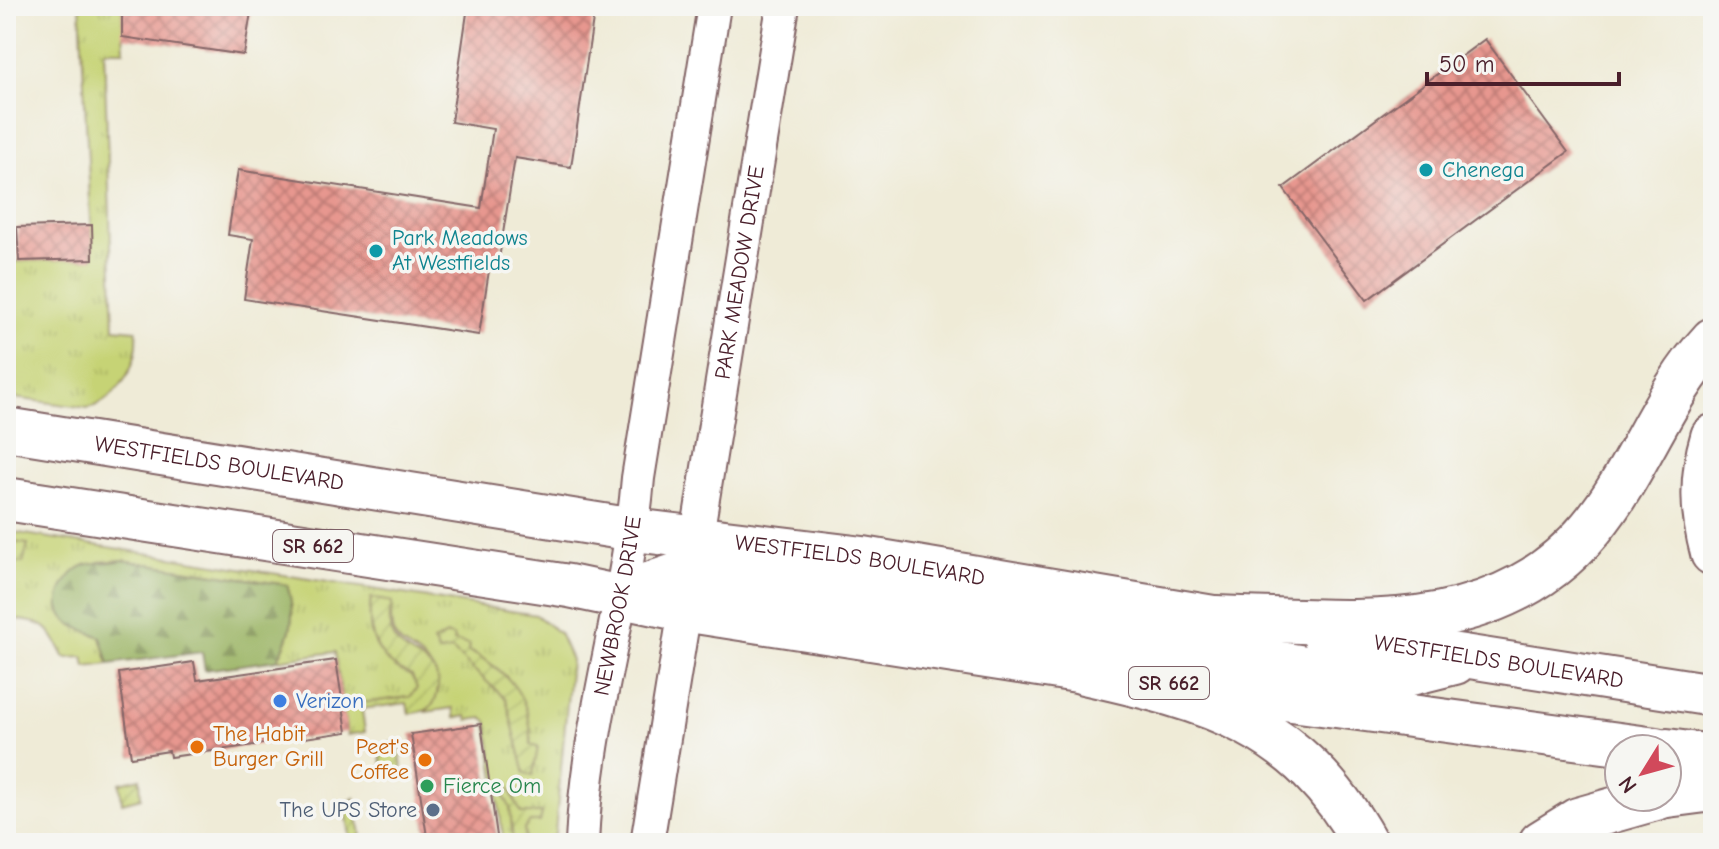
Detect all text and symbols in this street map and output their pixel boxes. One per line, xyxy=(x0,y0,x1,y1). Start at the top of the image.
scale bar xyxy=(1427,36,1619,86)
text: 50 m xyxy=(1439,50,1495,78)
place label: Chenega xyxy=(1442,157,1525,183)
marker: Chenega xyxy=(1417,161,1435,179)
street label: PARK MEADOW DRIVE xyxy=(710,164,770,381)
place label: Park Meadows At Westfields xyxy=(392,225,528,276)
marker: Park Meadows At Westfields xyxy=(367,242,385,260)
street label: WESTFIELDS BOULEVARD xyxy=(93,430,346,496)
street label: NEWBROOK DRIVE xyxy=(588,514,647,698)
street label: WESTFIELDS BOULEVARD xyxy=(733,529,987,591)
road number: SR 662 xyxy=(273,530,353,562)
street label: WESTFIELDS BOULEVARD xyxy=(1372,629,1626,694)
road number: SR 662 xyxy=(1129,667,1209,699)
place label: Verizon xyxy=(296,688,364,714)
marker: Verizon xyxy=(271,692,289,710)
place label: The Habit Burger Grill xyxy=(213,721,324,772)
north arrow xyxy=(1603,733,1683,813)
place label: Peet's Coffee xyxy=(350,734,409,785)
marker: The Habit Burger Grill xyxy=(188,738,206,756)
marker: Peet's Coffee xyxy=(416,751,434,769)
text: N xyxy=(1613,771,1643,798)
place label: Fierce Om xyxy=(443,773,541,799)
marker: Fierce Om xyxy=(418,777,436,795)
place label: The UPS Store xyxy=(280,797,417,823)
marker: The UPS Store xyxy=(424,801,442,819)

